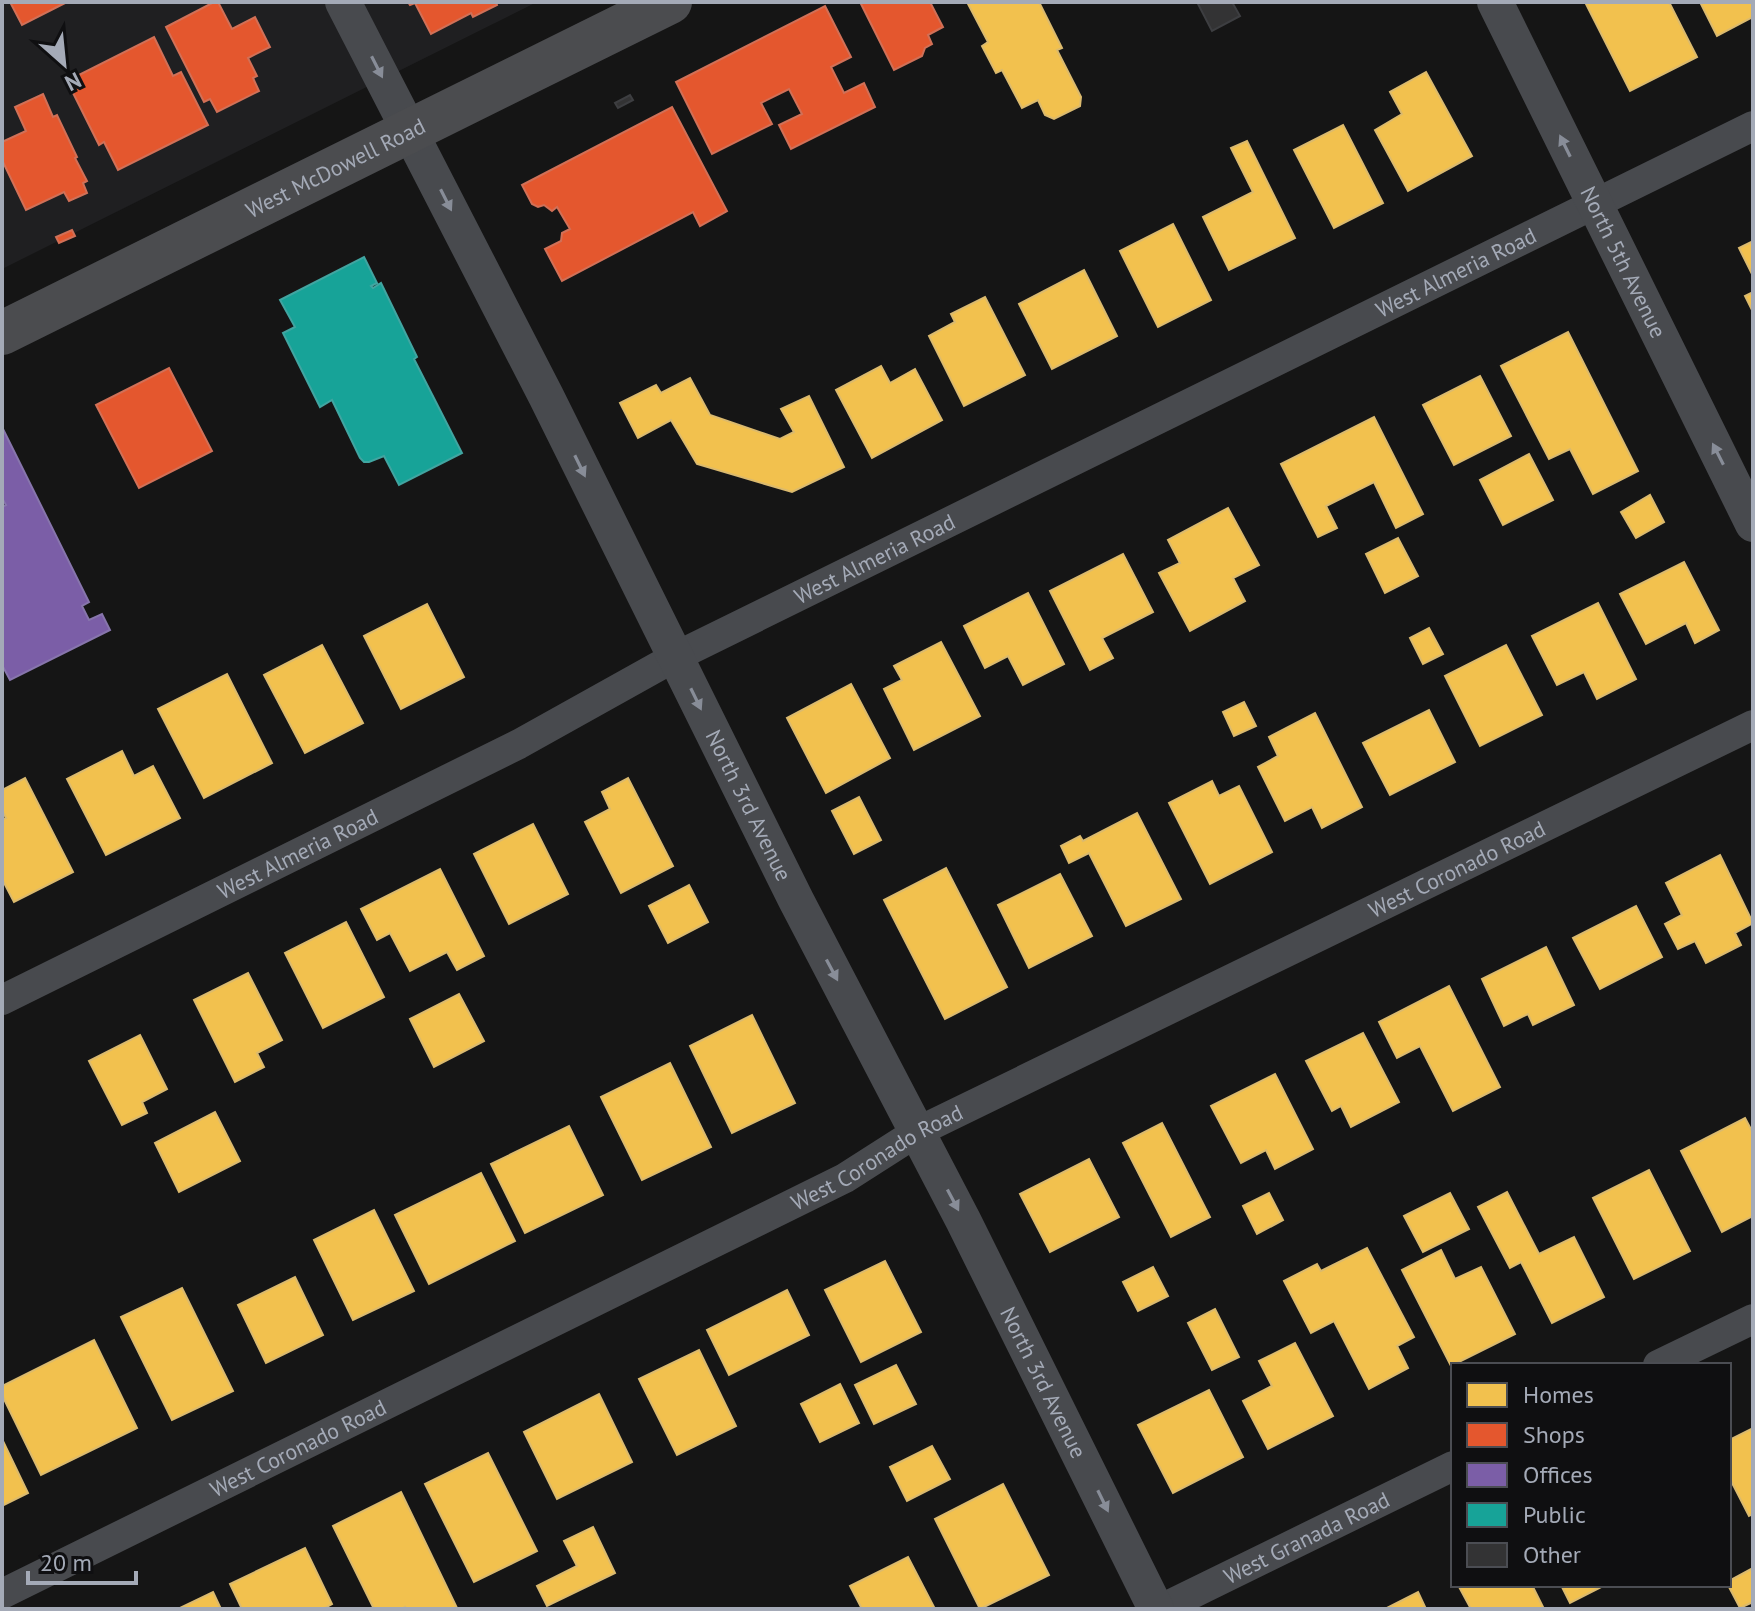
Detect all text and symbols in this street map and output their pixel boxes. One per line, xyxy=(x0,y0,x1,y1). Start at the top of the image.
north arrow xyxy=(24,24,104,104)
one-way arrow xyxy=(370,55,383,78)
text: N xyxy=(60,66,86,98)
street label: West McDowell Road xyxy=(241,112,430,224)
one-way arrow xyxy=(1558,134,1572,157)
street label: North 5th Avenue xyxy=(1574,182,1673,342)
one-way arrow xyxy=(440,189,453,212)
street label: West Almeria Road xyxy=(1371,221,1541,324)
one-way arrow xyxy=(1711,442,1725,465)
one-way arrow xyxy=(574,454,587,477)
street label: West Almeria Road xyxy=(790,507,960,610)
one-way arrow xyxy=(689,687,703,710)
street label: North 3rd Avenue xyxy=(700,725,798,886)
street label: West Almeria Road xyxy=(213,802,383,905)
street label: West Coronado Road xyxy=(1364,814,1550,924)
one-way arrow xyxy=(826,958,839,981)
street label: West Coronado Road xyxy=(786,1098,967,1216)
one-way arrow xyxy=(945,1189,959,1211)
street label: North 3rd Avenue xyxy=(994,1302,1093,1463)
legend xyxy=(1451,1363,1731,1587)
text: Homes xyxy=(1523,1379,1594,1410)
street label: West Coronado Road xyxy=(205,1393,391,1503)
text: Shops xyxy=(1523,1419,1585,1450)
text: Offices xyxy=(1523,1459,1593,1490)
street label: West Granada Road xyxy=(1219,1485,1394,1590)
one-way arrow xyxy=(1096,1489,1110,1512)
text: Public xyxy=(1523,1499,1586,1530)
scale bar xyxy=(28,1535,136,1585)
text: Other xyxy=(1523,1539,1581,1570)
text: 20 m xyxy=(40,1547,92,1578)

